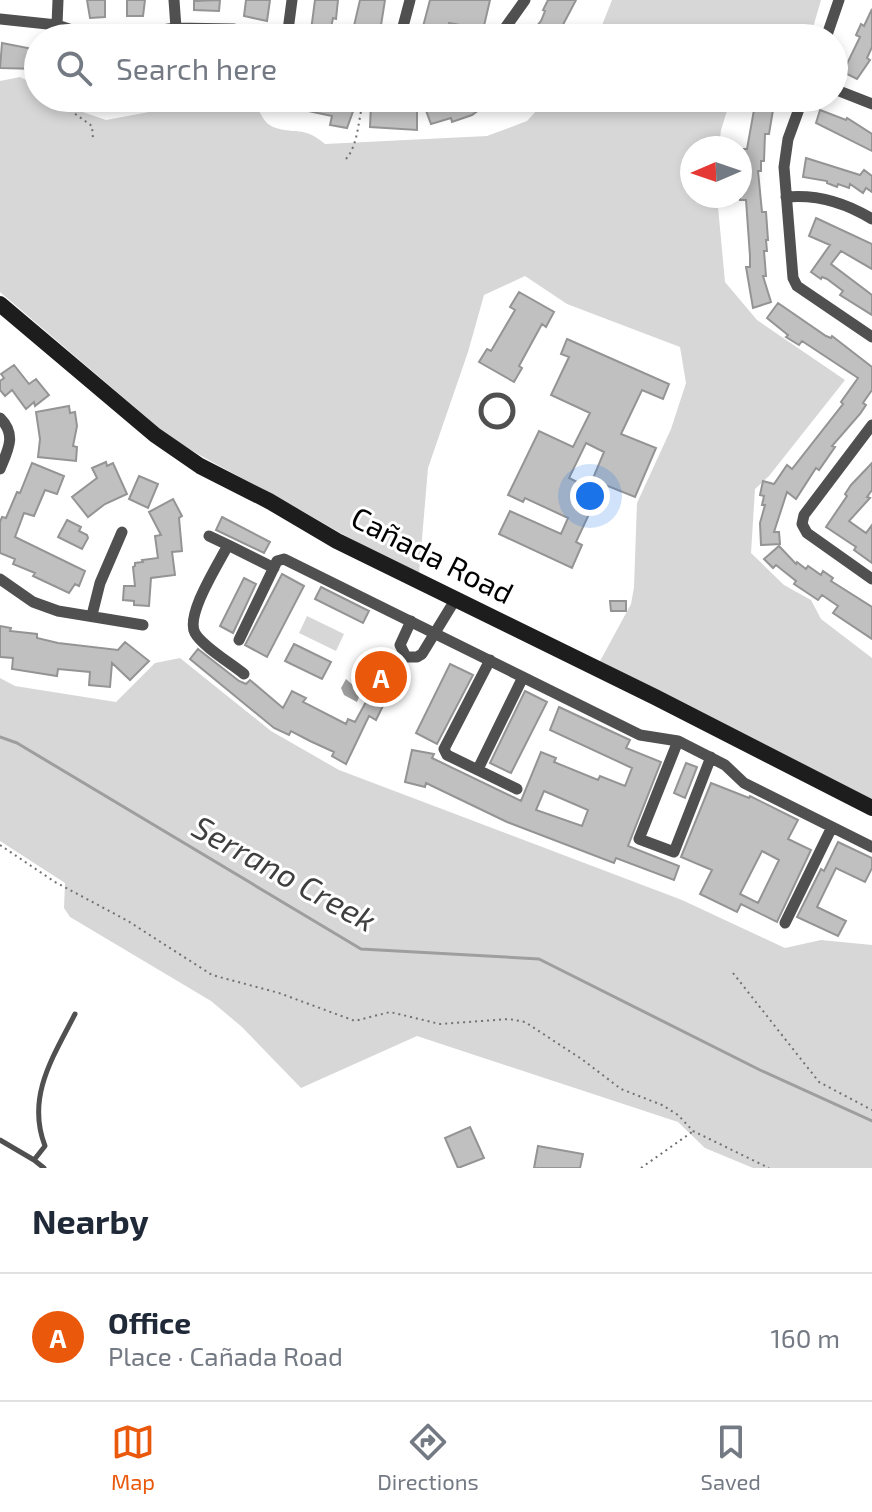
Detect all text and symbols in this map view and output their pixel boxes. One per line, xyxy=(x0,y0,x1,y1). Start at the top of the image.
search box xyxy=(24,24,848,112)
icon: search xyxy=(52,46,96,90)
text: Search here xyxy=(116,50,277,86)
north arrow xyxy=(680,136,752,208)
your location xyxy=(570,476,610,516)
street label: Cañada Road xyxy=(346,498,520,610)
pin: A xyxy=(355,647,407,707)
water label: Serrano Creek xyxy=(187,806,383,938)
text: Nearby xyxy=(32,1200,149,1241)
text: Office xyxy=(108,1304,191,1340)
text: A xyxy=(50,1322,66,1353)
text: 160 m xyxy=(771,1322,840,1353)
text: Place · Cañada Road xyxy=(108,1340,343,1371)
tab: Map xyxy=(111,1420,155,1494)
tab: Directions xyxy=(377,1420,479,1494)
tab: Saved xyxy=(701,1420,761,1494)

